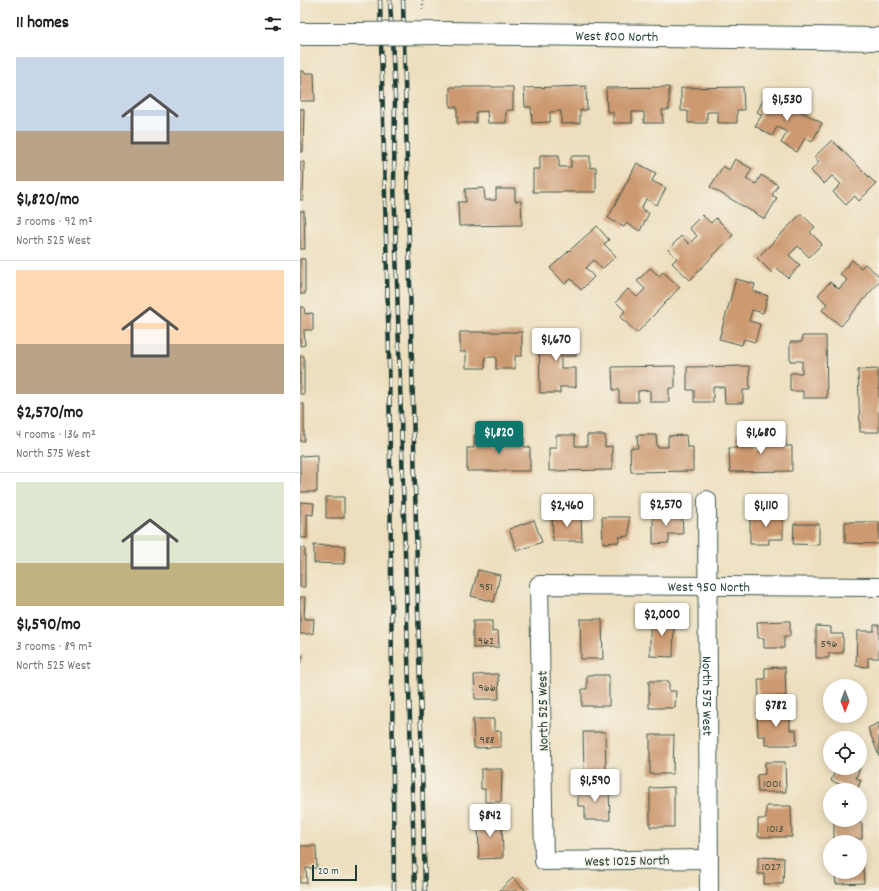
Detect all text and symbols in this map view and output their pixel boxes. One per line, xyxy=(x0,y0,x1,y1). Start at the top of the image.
text: 11 homes xyxy=(16,12,69,36)
icon: filters xyxy=(262,13,284,35)
street label: West 800 North xyxy=(576,27,658,48)
icon: home xyxy=(114,83,186,155)
pin: $1,530 xyxy=(754,88,820,122)
text: $1,530 xyxy=(772,91,802,110)
text: $1,820/mo xyxy=(16,189,79,213)
text: 3 rooms · 92 m² xyxy=(16,213,93,232)
text: North 525 West xyxy=(16,232,91,251)
icon: home xyxy=(114,296,186,368)
pin: $1,670 xyxy=(523,328,589,362)
text: $1,670 xyxy=(541,331,571,350)
text: $2,570/mo xyxy=(16,402,83,426)
pin: $1,820 xyxy=(466,421,532,455)
pin: $1,680 xyxy=(728,421,794,455)
text: $1,820 xyxy=(484,424,514,443)
text: $1,680 xyxy=(746,424,776,443)
text: 4 rooms · 136 m² xyxy=(16,426,96,445)
text: North 575 West xyxy=(16,445,90,464)
pin: $2,570 xyxy=(633,493,699,527)
pin: $2,460 xyxy=(534,494,600,528)
pin: $1,110 xyxy=(733,494,799,528)
text: $2,570 xyxy=(650,496,682,515)
text: $2,460 xyxy=(550,497,584,516)
text: $1,110 xyxy=(754,497,778,516)
icon: home xyxy=(114,508,186,580)
street label: West 950 North xyxy=(668,578,750,598)
house number: 951 xyxy=(479,579,493,596)
pin: $2,000 xyxy=(629,603,695,637)
text: $2,000 xyxy=(644,606,680,625)
text: $1,590/mo xyxy=(16,614,81,638)
house number: 962 xyxy=(478,633,494,650)
house number: 596 xyxy=(821,636,838,653)
text: 3 rooms · 89 m² xyxy=(16,638,92,657)
street label: North 575 West xyxy=(696,656,716,736)
text: North 525 West xyxy=(16,657,91,676)
street label: North 525 West xyxy=(533,670,555,751)
north arrow xyxy=(823,679,867,723)
map controls xyxy=(823,679,867,879)
house number: 966 xyxy=(478,680,496,697)
pin: $782 xyxy=(752,694,800,728)
text: $782 xyxy=(765,697,787,716)
button: locate xyxy=(823,731,867,775)
house number: 988 xyxy=(479,732,495,749)
pin: $1,590 xyxy=(562,769,628,803)
text: $1,590 xyxy=(580,772,610,791)
house number: 1001 xyxy=(763,776,781,793)
button: + xyxy=(823,783,867,827)
pin: $842 xyxy=(466,804,514,838)
text: $842 xyxy=(479,807,501,826)
house number: 1013 xyxy=(766,821,784,838)
button: − xyxy=(823,835,867,879)
street label: West 1025 North xyxy=(584,851,670,873)
house number: 1027 xyxy=(761,859,781,876)
scale bar xyxy=(312,863,357,882)
text: 20 m xyxy=(318,864,339,880)

